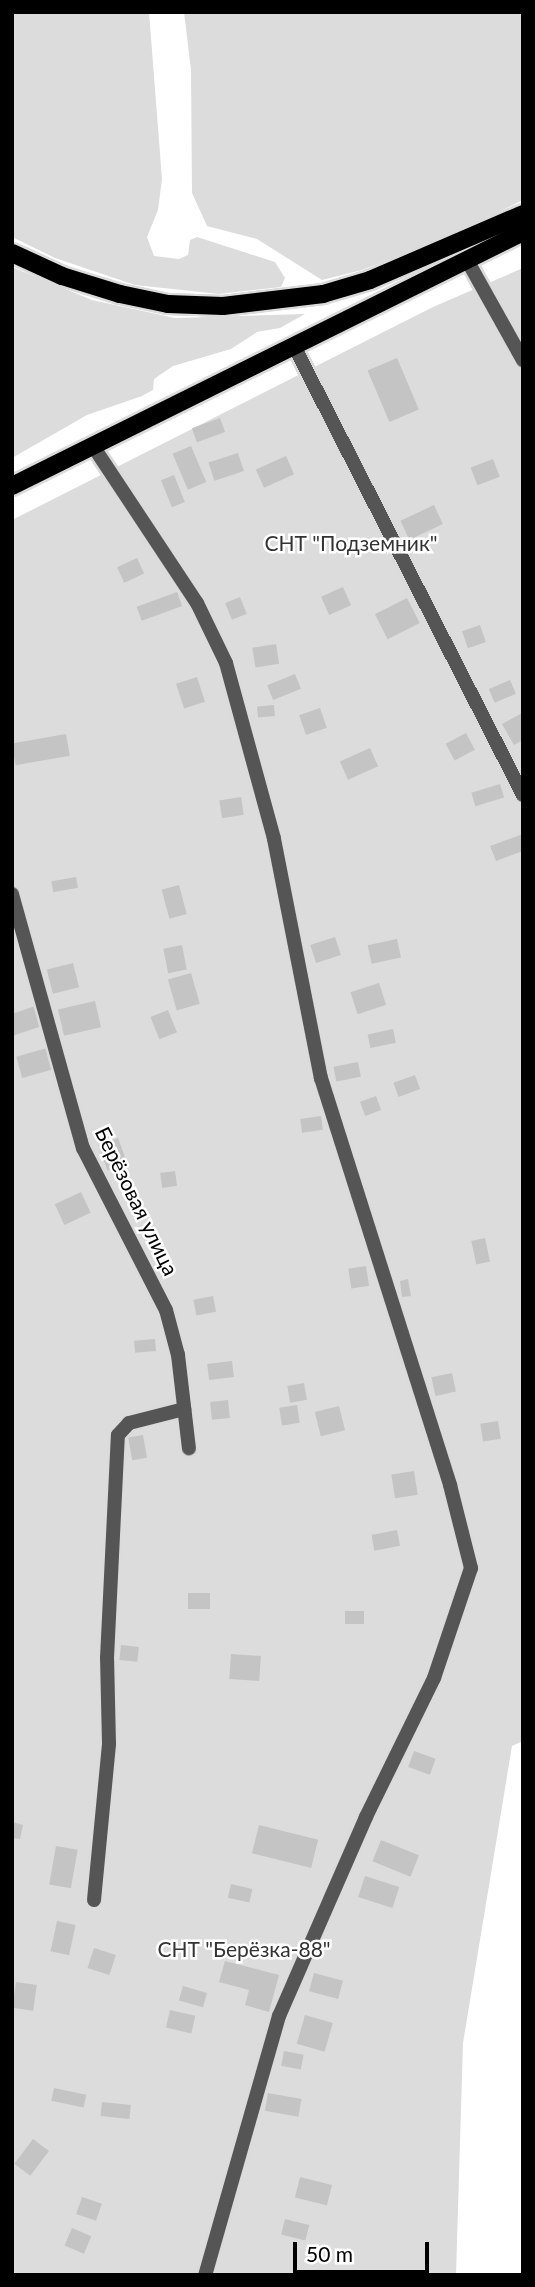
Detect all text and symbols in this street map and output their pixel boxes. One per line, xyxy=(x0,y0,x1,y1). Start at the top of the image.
park label: СНТ "Подземник" xyxy=(264,530,438,556)
street label: Берёзовая улица xyxy=(90,1123,184,1279)
park label: СНТ "Берёзка-88" xyxy=(157,1936,331,1962)
scale bar xyxy=(297,2228,434,2272)
text: 50 m xyxy=(306,2241,353,2266)

